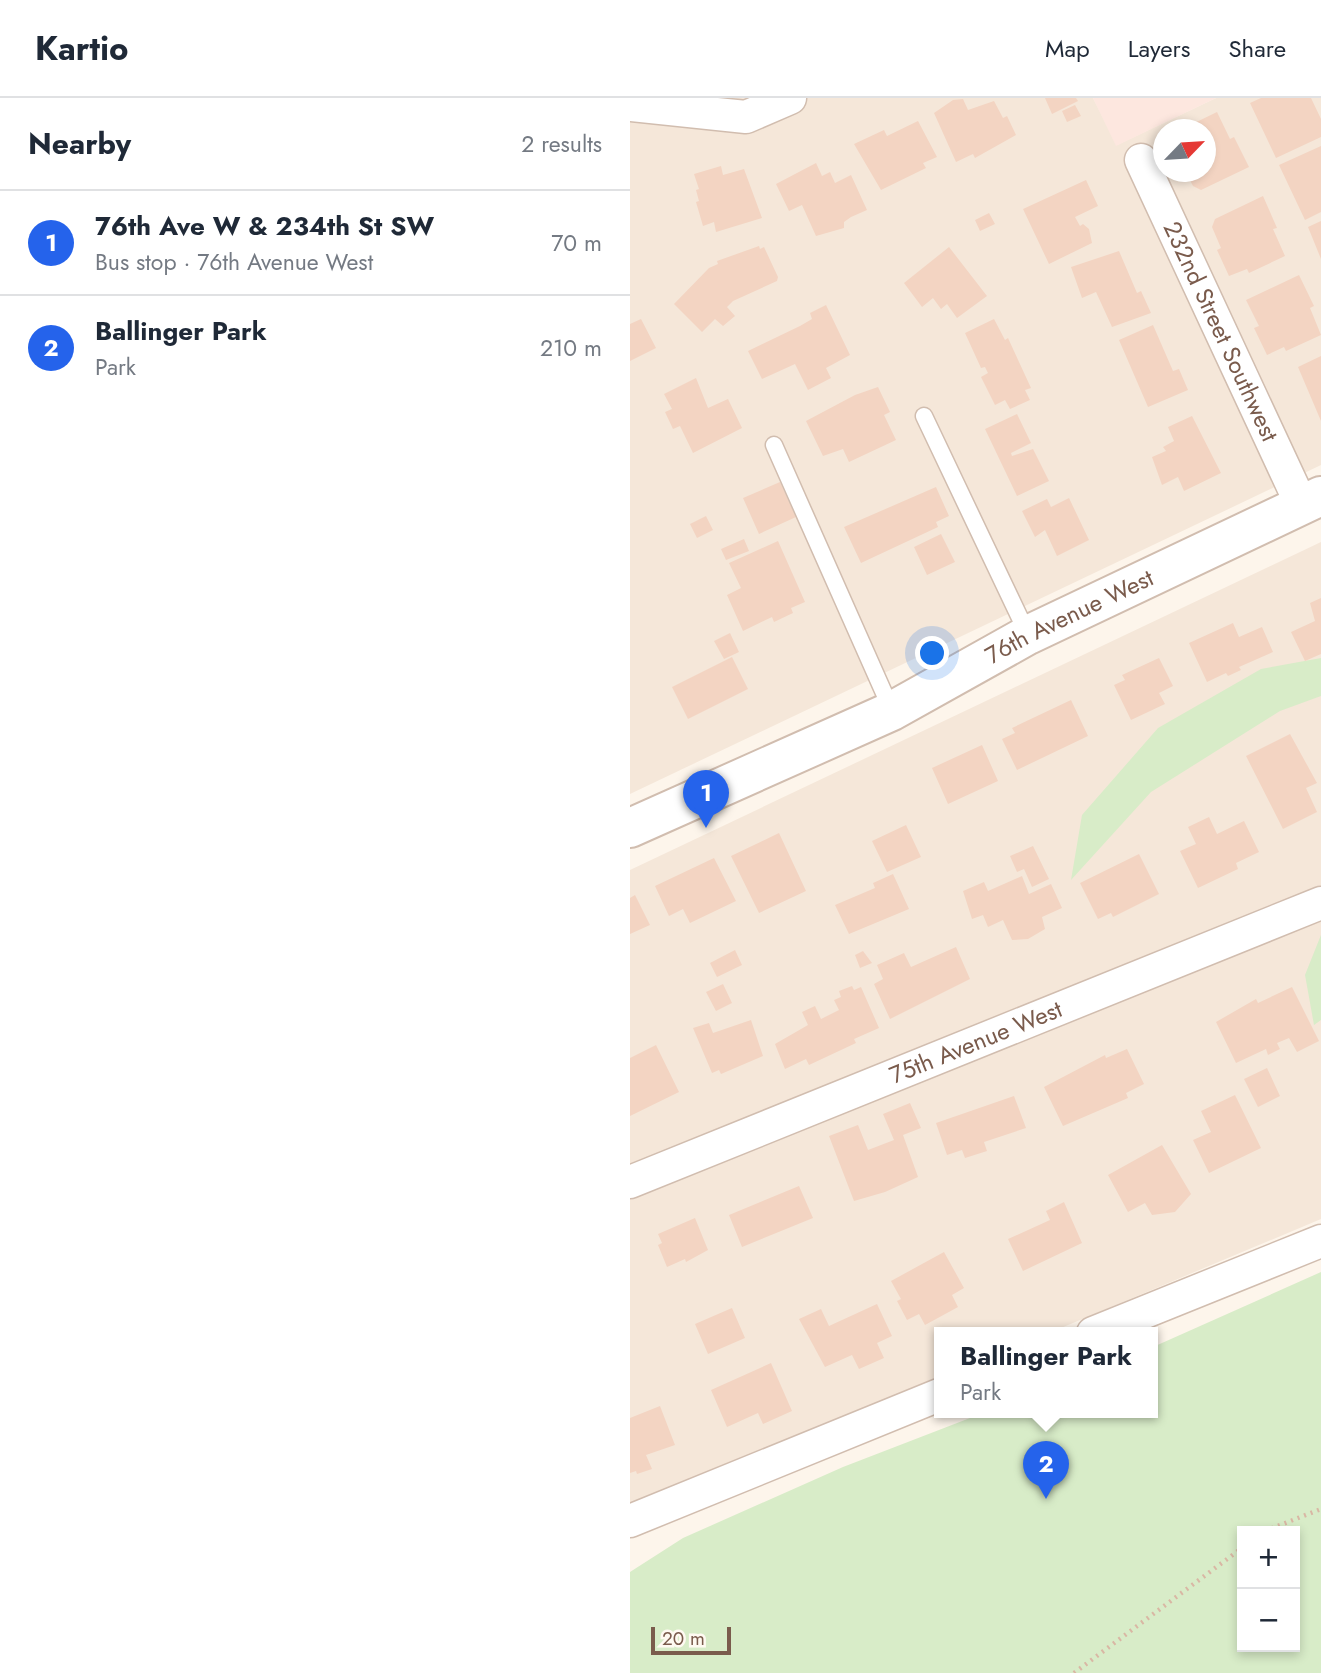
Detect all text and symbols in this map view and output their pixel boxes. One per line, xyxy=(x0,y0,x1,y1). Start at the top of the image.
text: Kartio xyxy=(35,25,129,72)
text: Map xyxy=(1045,31,1090,66)
text: Layers xyxy=(1128,31,1190,66)
text: Share xyxy=(1228,31,1286,66)
north arrow xyxy=(1153,119,1216,182)
text: Nearby xyxy=(28,122,131,165)
text: 2 results xyxy=(521,127,602,161)
text: 76th Ave W & 234th St SW xyxy=(95,207,434,245)
street label: 232nd Street Southwest xyxy=(1155,215,1288,447)
text: 1 xyxy=(45,226,57,260)
text: 70 m xyxy=(551,226,602,260)
text: Bus stop · 76th Avenue West xyxy=(95,245,373,279)
text: Ballinger Park xyxy=(95,312,267,350)
text: 2 xyxy=(43,331,59,365)
text: 210 m xyxy=(540,331,602,365)
text: Park xyxy=(95,350,136,384)
street label: 76th Avenue West xyxy=(979,560,1159,673)
your location xyxy=(915,636,949,670)
pin: 1 xyxy=(683,770,729,828)
street label: 75th Avenue West xyxy=(884,991,1067,1092)
popup xyxy=(934,1327,1158,1418)
text: Ballinger Park xyxy=(960,1337,1132,1375)
text: Park xyxy=(960,1375,1001,1409)
pin: 2 xyxy=(1023,1441,1069,1499)
map controls xyxy=(1237,1526,1300,1652)
button: + xyxy=(1237,1526,1300,1589)
button: − xyxy=(1237,1589,1300,1652)
scale bar xyxy=(651,1624,732,1656)
text: 20 m xyxy=(662,1625,705,1652)

